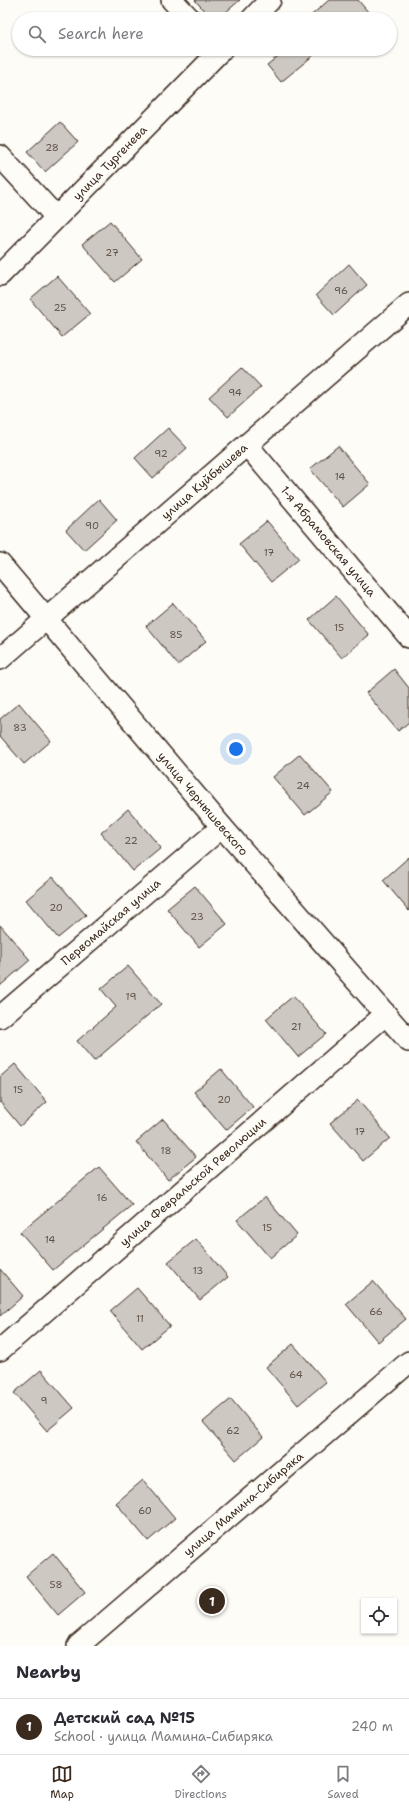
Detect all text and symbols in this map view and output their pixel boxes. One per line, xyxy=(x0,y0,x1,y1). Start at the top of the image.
search box xyxy=(12,12,397,56)
icon: search xyxy=(26,23,48,45)
text: Search here xyxy=(58,24,144,44)
street label: улица Тургенева xyxy=(69,122,151,204)
house number: 28 xyxy=(45,141,59,154)
house number: 27 xyxy=(105,246,119,259)
house number: 96 xyxy=(334,284,348,297)
house number: 25 xyxy=(54,301,66,314)
house number: 94 xyxy=(228,386,242,399)
street label: улица Куйбышева xyxy=(158,439,252,523)
house number: 92 xyxy=(154,447,168,460)
house number: 14 xyxy=(335,470,345,483)
street label: 1-я Абрамовская улица xyxy=(277,483,380,600)
house number: 90 xyxy=(85,519,99,532)
house number: 17 xyxy=(264,546,274,559)
house number: 15 xyxy=(334,621,344,634)
house number: 85 xyxy=(170,628,182,641)
house number: 83 xyxy=(13,721,27,734)
your location xyxy=(226,739,246,759)
street label: улица Чернышевского xyxy=(154,748,252,859)
house number: 24 xyxy=(296,779,310,792)
house number: 22 xyxy=(124,834,138,847)
street label: Первомайская улица xyxy=(58,875,164,969)
house number: 20 xyxy=(49,901,63,914)
house number: 23 xyxy=(190,910,204,923)
house number: 19 xyxy=(126,990,136,1003)
house number: 21 xyxy=(291,1020,301,1033)
house number: 15 xyxy=(13,1083,23,1096)
house number: 20 xyxy=(217,1093,231,1106)
street label: улица Февральской Революции xyxy=(117,1114,270,1250)
house number: 17 xyxy=(355,1125,365,1138)
house number: 18 xyxy=(160,1144,172,1157)
house number: 16 xyxy=(97,1191,107,1204)
house number: 15 xyxy=(262,1221,272,1234)
house number: 14 xyxy=(45,1233,55,1246)
house number: 13 xyxy=(193,1264,203,1277)
house number: 66 xyxy=(369,1305,383,1318)
house number: 11 xyxy=(136,1312,144,1325)
house number: 64 xyxy=(289,1368,303,1381)
house number: 9 xyxy=(41,1394,48,1407)
house number: 62 xyxy=(226,1424,240,1437)
street label: улица Мамина-Сибиряка xyxy=(180,1448,307,1560)
house number: 60 xyxy=(138,1504,152,1517)
house number: 58 xyxy=(50,1578,62,1591)
pin: 1 xyxy=(199,1586,225,1616)
map controls xyxy=(361,1598,397,1634)
button: locate xyxy=(361,1598,397,1634)
text: Nearby xyxy=(16,1661,81,1683)
text: Детский сад №15 xyxy=(54,1708,195,1728)
text: 1 xyxy=(26,1718,32,1735)
text: 240 m xyxy=(351,1718,393,1735)
text: School · улица Мамина-Сибиряка xyxy=(54,1728,273,1745)
tab: Map xyxy=(50,1763,74,1802)
tab: Directions xyxy=(174,1763,227,1802)
tab: Saved xyxy=(327,1763,359,1802)

